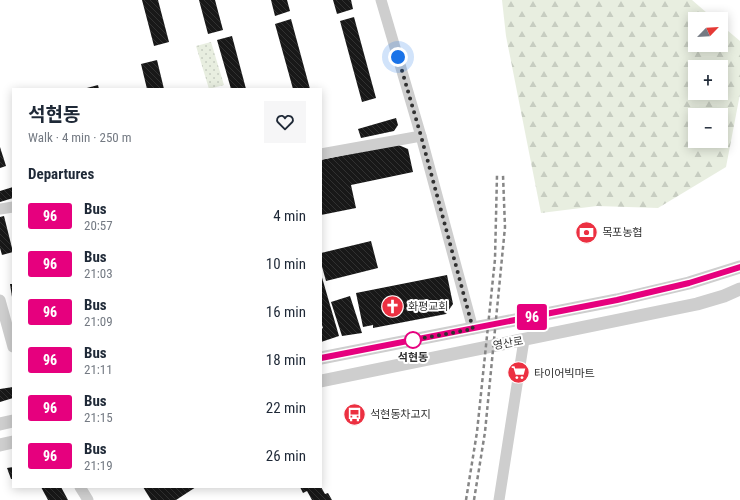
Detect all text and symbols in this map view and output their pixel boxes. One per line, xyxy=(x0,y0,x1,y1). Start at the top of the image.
north arrow xyxy=(688,12,728,52)
map controls xyxy=(688,12,728,148)
your location xyxy=(388,47,408,67)
button: + xyxy=(688,60,728,100)
button: heart xyxy=(264,101,306,143)
text: 석현동 xyxy=(28,103,80,126)
button: − xyxy=(688,108,728,148)
text: Walk · 4 min · 250 m xyxy=(28,130,132,145)
text: Departures xyxy=(28,165,94,183)
text: Bus xyxy=(84,200,107,218)
text: 4 min xyxy=(273,207,306,225)
text: 96 xyxy=(43,208,57,224)
text: 20:57 xyxy=(84,218,113,233)
bank icon: 목포농협 xyxy=(574,219,600,245)
place label: 목포농협 xyxy=(602,226,642,239)
text: Bus xyxy=(84,248,107,266)
text: 10 min xyxy=(266,255,306,273)
text: 96 xyxy=(43,256,57,272)
text: 21:03 xyxy=(84,266,113,281)
church icon: 화평교회 xyxy=(379,293,405,319)
text: Bus xyxy=(84,296,107,314)
place label: 화평교회 xyxy=(408,300,448,313)
text: 16 min xyxy=(266,303,306,321)
text: 96 xyxy=(43,304,57,320)
line badge: 96 xyxy=(514,304,550,330)
text: 96 xyxy=(525,309,539,325)
text: 21:09 xyxy=(84,314,113,329)
marker: 석현동 xyxy=(404,331,422,349)
street label: 영산로 xyxy=(492,334,524,353)
text: Bus xyxy=(84,344,107,362)
text: 18 min xyxy=(266,351,306,369)
place label: 석현동 xyxy=(398,351,428,364)
text: 96 xyxy=(43,352,57,368)
supermarket icon: 타이어빅마트 xyxy=(505,360,531,386)
text: 21:11 xyxy=(84,362,113,377)
place label: 타이어빅마트 xyxy=(534,367,595,380)
text: Bus xyxy=(84,392,107,410)
text: 22 min xyxy=(266,399,306,417)
text: 96 xyxy=(43,400,57,416)
bus stop icon: 석현동차고지 xyxy=(341,401,367,427)
place label: 석현동차고지 xyxy=(370,408,431,421)
text: 21:15 xyxy=(84,410,113,425)
text: Bus xyxy=(84,440,107,458)
text: 26 min xyxy=(266,447,306,465)
text: 96 xyxy=(43,448,57,464)
text: 21:19 xyxy=(84,458,113,473)

